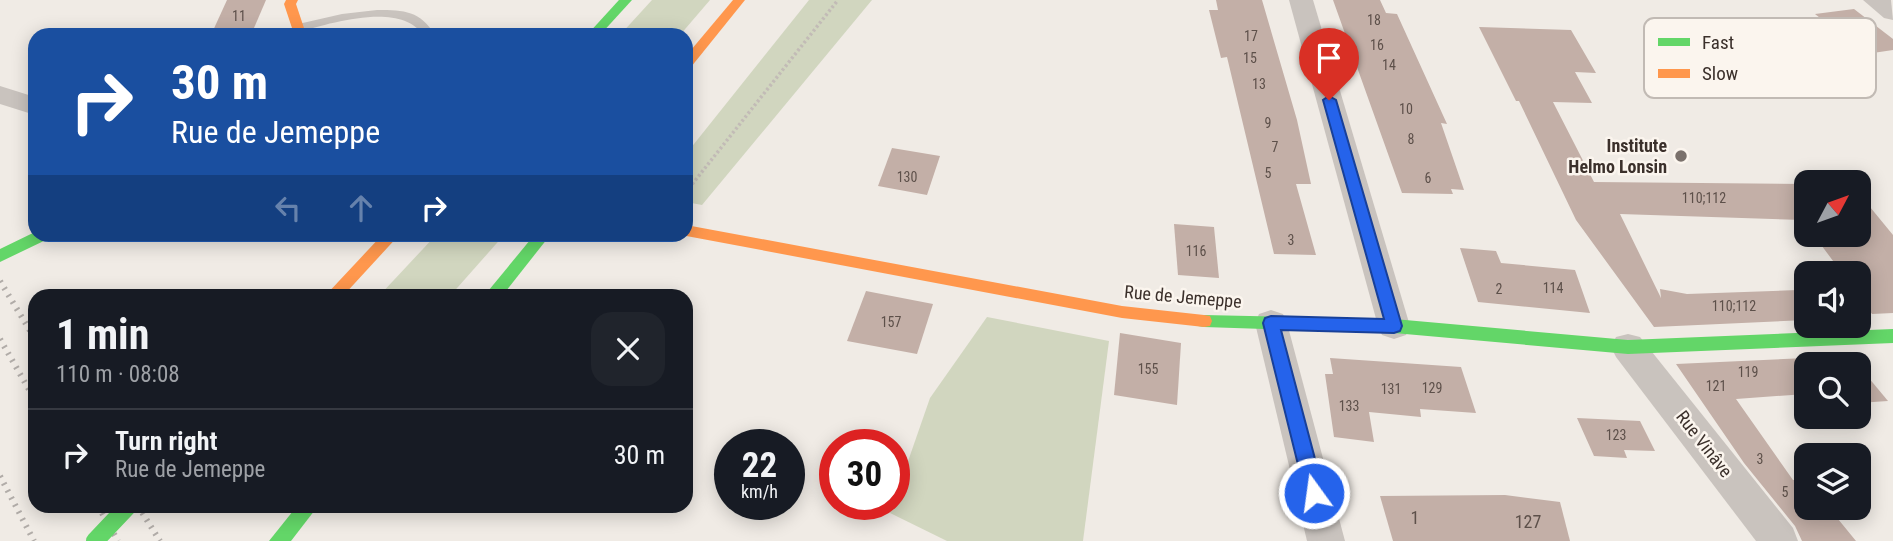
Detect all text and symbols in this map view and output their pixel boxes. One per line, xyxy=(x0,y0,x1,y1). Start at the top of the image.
house number: 11 xyxy=(232,8,246,24)
house number: 18 xyxy=(1367,12,1381,28)
legend xyxy=(1644,18,1876,98)
house number: 17 xyxy=(1244,28,1258,44)
pin xyxy=(1299,28,1359,100)
text: Fast xyxy=(1702,31,1734,54)
house number: 16 xyxy=(1370,37,1384,53)
icon: arrive xyxy=(1310,39,1348,77)
house number: 15 xyxy=(1243,50,1257,66)
text: 30 m xyxy=(171,54,268,111)
icon: right xyxy=(56,56,147,147)
house number: 14 xyxy=(1382,57,1396,73)
text: Slow xyxy=(1702,62,1738,85)
house number: 13 xyxy=(1252,76,1266,92)
house number: 10 xyxy=(1399,101,1413,117)
text: Rue de Jemeppe xyxy=(171,113,380,151)
house number: 9 xyxy=(1265,115,1271,131)
house number: 8 xyxy=(1408,131,1415,147)
place label: Institute Helmo Lonsin xyxy=(1568,135,1667,177)
house number: 7 xyxy=(1272,139,1279,155)
marker: Institute Helmo Lonsin xyxy=(1673,148,1689,164)
house number: 5 xyxy=(1265,165,1272,181)
house number: 130 xyxy=(897,169,917,185)
house number: 6 xyxy=(1425,170,1432,186)
north arrow xyxy=(1794,170,1871,247)
map controls xyxy=(1794,170,1871,520)
icon: left xyxy=(269,189,307,227)
icon: ahead xyxy=(342,189,380,227)
icon: right xyxy=(415,189,453,227)
house number: 110;112 xyxy=(1682,190,1726,206)
house number: 3 xyxy=(1288,232,1294,248)
house number: 116 xyxy=(1186,243,1206,259)
button: sound xyxy=(1794,261,1871,338)
house number: 114 xyxy=(1543,280,1563,296)
street label: Rue de Jemeppe xyxy=(1124,281,1243,312)
house number: 2 xyxy=(1496,281,1503,297)
house number: 110;112 xyxy=(1712,298,1756,314)
text: 1 min xyxy=(56,310,149,359)
button: close xyxy=(591,312,665,386)
house number: 157 xyxy=(881,314,901,330)
button: search xyxy=(1794,352,1871,429)
text: 110 m · 08:08 xyxy=(56,361,180,388)
house number: 155 xyxy=(1138,361,1158,377)
house number: 119 xyxy=(1738,364,1758,380)
house number: 121 xyxy=(1706,378,1726,394)
house number: 129 xyxy=(1422,380,1442,396)
house number: 131 xyxy=(1381,381,1401,397)
house number: 133 xyxy=(1339,398,1359,414)
street label: Rue Vinâve xyxy=(1672,406,1737,481)
text: Turn right xyxy=(115,426,217,456)
house number: 123 xyxy=(1606,427,1626,443)
speed limit sign: 30 xyxy=(819,429,910,520)
icon: right xyxy=(56,436,94,474)
text: 30 m xyxy=(614,440,665,470)
button: layers xyxy=(1794,443,1871,520)
text: 22 xyxy=(742,445,777,486)
house number: 3 xyxy=(1757,451,1763,467)
text: Rue de Jemeppe xyxy=(115,456,265,483)
position arrow xyxy=(1277,456,1351,530)
text: km/h xyxy=(741,481,778,502)
house number: 5 xyxy=(1782,484,1789,500)
house number: 1 xyxy=(1411,507,1419,528)
house number: 127 xyxy=(1515,511,1541,532)

